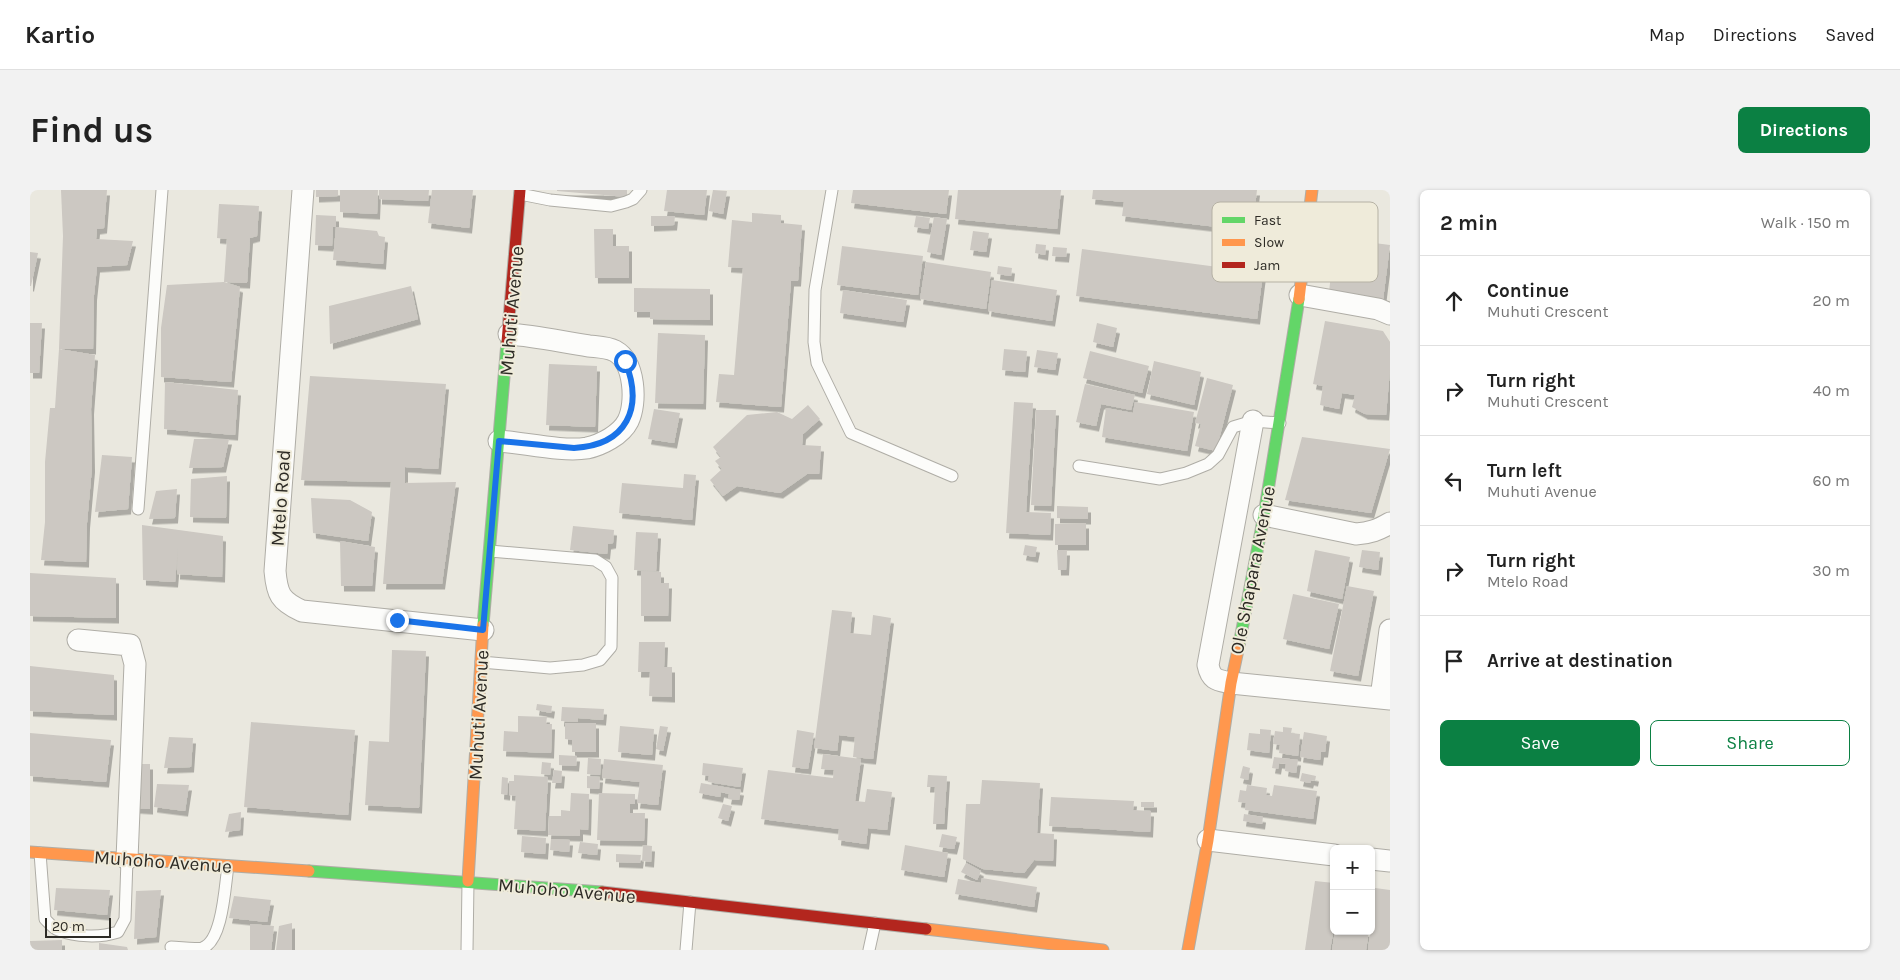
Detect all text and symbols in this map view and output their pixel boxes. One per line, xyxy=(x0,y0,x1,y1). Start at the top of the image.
text: Kartio xyxy=(25,21,95,49)
text: Map xyxy=(1649,24,1685,46)
text: Directions xyxy=(1713,24,1797,46)
text: Saved xyxy=(1825,24,1875,46)
button: Directions xyxy=(1738,107,1870,153)
text: Find us xyxy=(30,110,153,151)
legend xyxy=(1212,202,1378,282)
text: 2 min xyxy=(1440,211,1498,235)
text: Fast xyxy=(1254,212,1281,229)
text: Walk · 150 m xyxy=(1761,213,1850,232)
text: Slow xyxy=(1254,234,1284,251)
street label: Muhuti Avenue xyxy=(495,245,529,377)
text: Jam xyxy=(1254,257,1280,274)
text: Continue xyxy=(1487,280,1569,302)
icon: ahead xyxy=(1440,287,1468,315)
text: 20 m xyxy=(1812,291,1850,310)
text: Muhuti Crescent xyxy=(1487,302,1609,321)
route start xyxy=(614,350,637,373)
text: Turn right xyxy=(1487,370,1576,392)
icon: right xyxy=(1440,377,1468,405)
text: 40 m xyxy=(1813,381,1850,400)
text: Muhuti Crescent xyxy=(1487,392,1609,411)
street label: Mtelo Road xyxy=(267,449,295,547)
text: Turn left xyxy=(1487,460,1562,482)
icon: left xyxy=(1440,467,1468,495)
text: 60 m xyxy=(1813,471,1850,490)
text: Muhuti Avenue xyxy=(1487,482,1597,501)
street label: Ole Shapara Avenue xyxy=(1226,484,1280,656)
text: Turn right xyxy=(1487,550,1576,572)
icon: right xyxy=(1440,557,1468,585)
text: 30 m xyxy=(1812,561,1850,580)
text: Mtelo Road xyxy=(1487,572,1569,591)
route end xyxy=(386,609,409,632)
icon: arrive xyxy=(1440,647,1468,675)
street label: Muhuti Avenue xyxy=(465,649,493,781)
text: Arrive at destination xyxy=(1487,650,1673,672)
button: Save xyxy=(1440,720,1640,766)
button: Share xyxy=(1650,720,1850,766)
map controls xyxy=(1330,845,1375,935)
button: + xyxy=(1330,845,1375,890)
street label: Muhoho Avenue xyxy=(93,846,233,878)
street label: Muhoho Avenue xyxy=(497,874,637,908)
button: − xyxy=(1330,890,1375,935)
scale bar xyxy=(45,915,111,938)
text: 20 m xyxy=(52,918,85,935)

